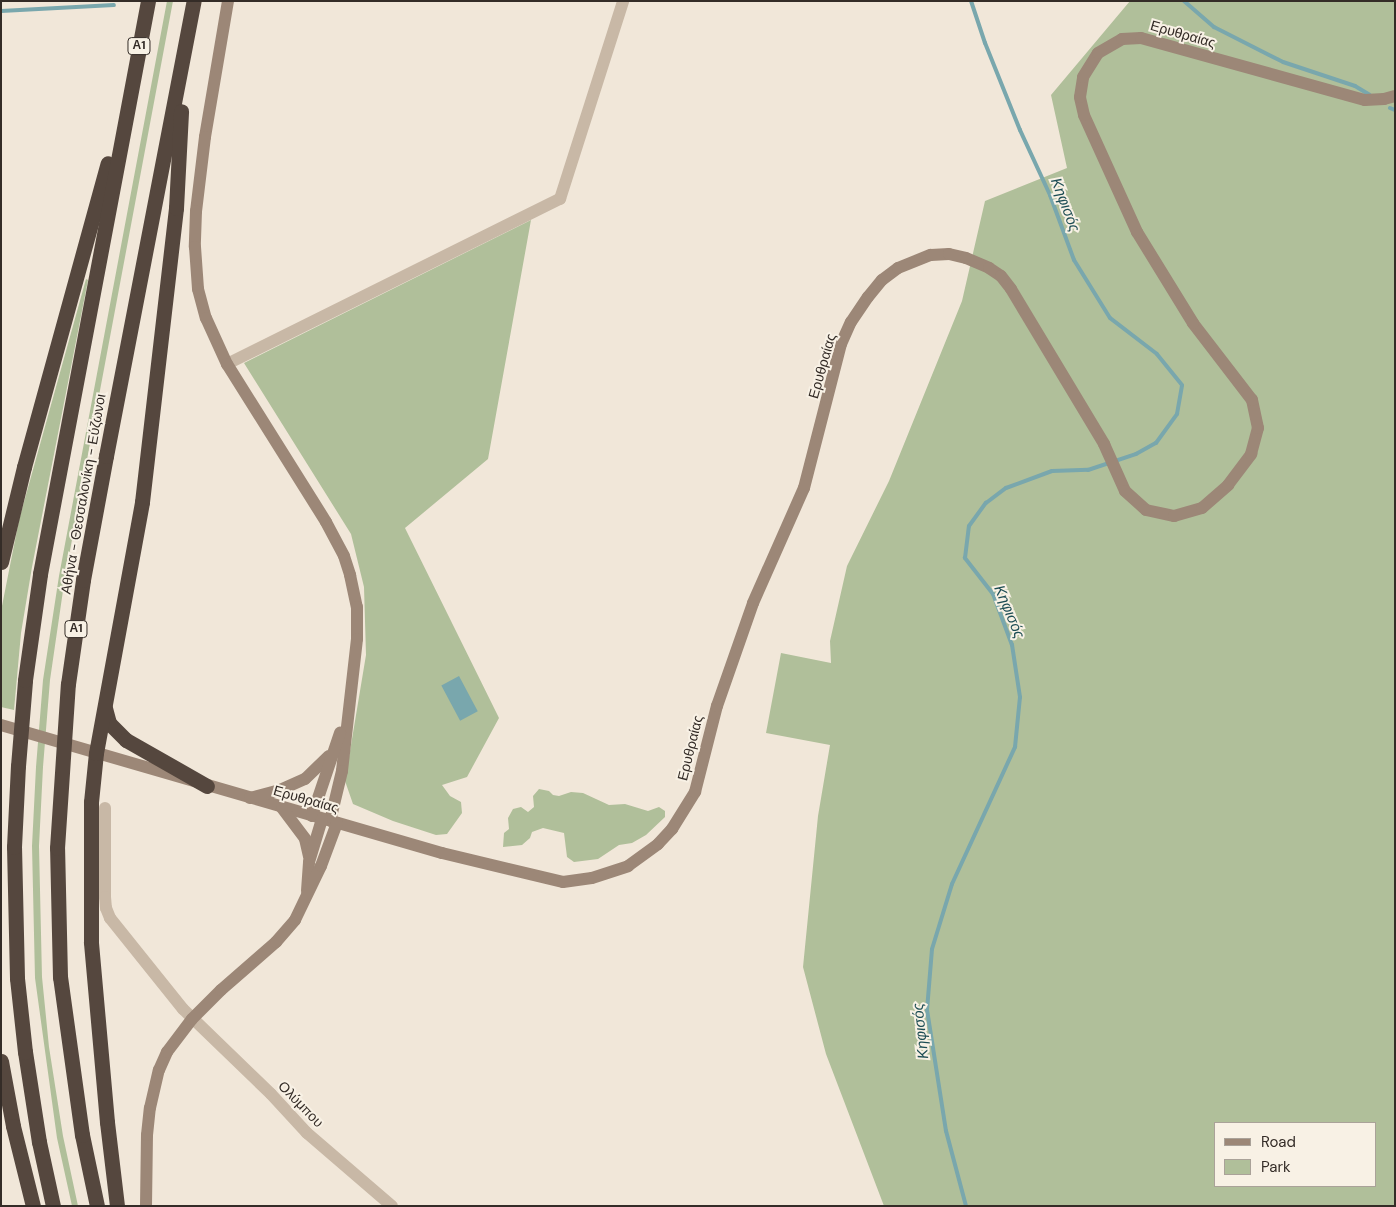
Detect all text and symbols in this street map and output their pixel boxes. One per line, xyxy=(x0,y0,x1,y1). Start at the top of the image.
street label: Ερυθραίας xyxy=(1149,17,1217,51)
road number: Α1 xyxy=(126,36,152,56)
water label: Κηφισός xyxy=(1047,176,1083,234)
street label: Ερυθραίας xyxy=(805,332,839,400)
street label: Αθήνα - Θεσσαλονίκη - Εύζωνοι xyxy=(57,393,109,595)
water label: Κηφισός xyxy=(990,583,1028,641)
road number: Α1 xyxy=(64,620,88,638)
street label: Ερυθραίας xyxy=(674,714,706,782)
street label: Ερυθραίας xyxy=(272,782,340,816)
water label: Κηφισός xyxy=(909,1002,933,1060)
street label: Ολύμπου xyxy=(275,1077,327,1131)
legend xyxy=(1214,1122,1376,1187)
text: Road xyxy=(1261,1132,1296,1152)
text: Park xyxy=(1261,1157,1291,1177)

